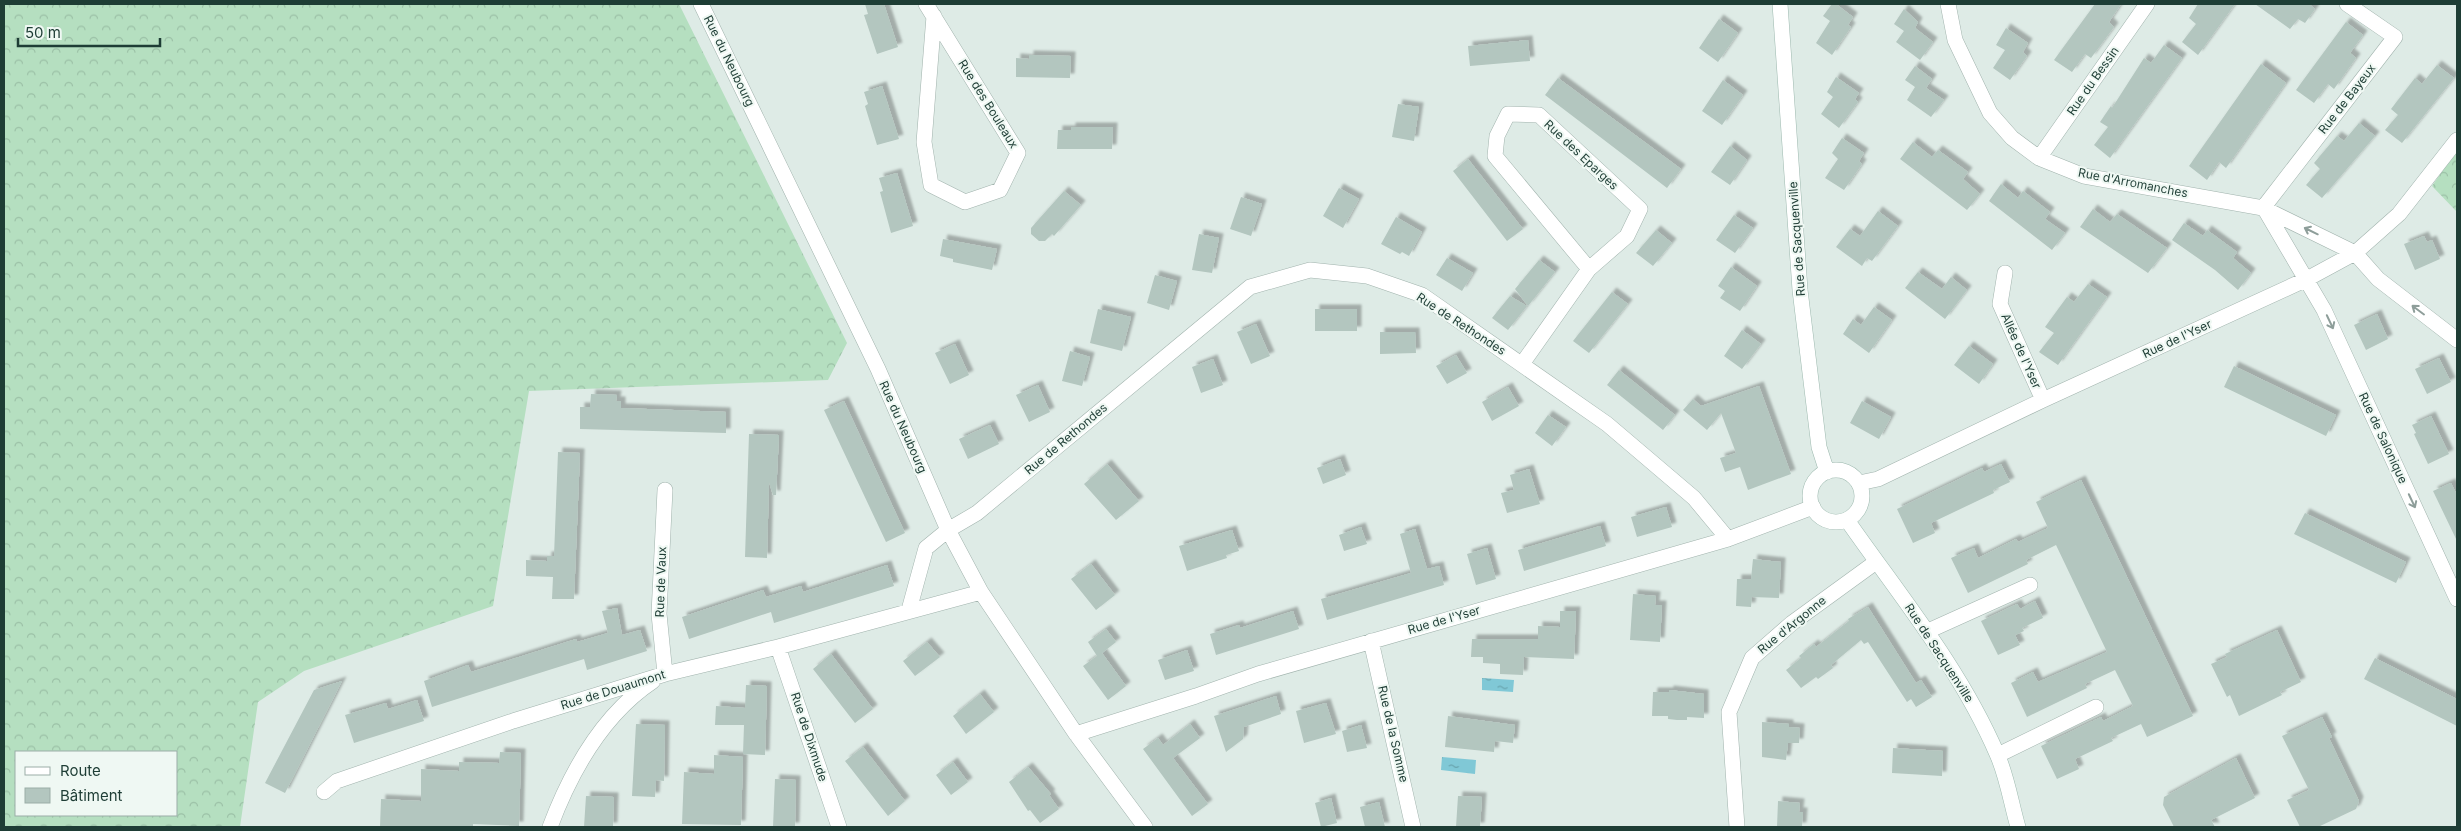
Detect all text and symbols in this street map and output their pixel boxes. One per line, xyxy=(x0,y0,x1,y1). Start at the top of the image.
street label: Rue du Neubourg xyxy=(701,13,758,109)
scale bar xyxy=(18,15,160,47)
text: 50 m xyxy=(25,23,61,42)
street label: Rue du Bessin xyxy=(2063,43,2122,118)
street label: Rue des Bouleaux xyxy=(955,57,1022,151)
street label: Rue de Bayeux xyxy=(2315,60,2379,137)
street label: Rue des Eparges xyxy=(1541,117,1621,193)
street label: Rue d'Arromanches xyxy=(2077,165,2189,200)
street label: Rue de Sacquenville xyxy=(1785,181,1808,297)
one-way arrow xyxy=(2304,226,2319,236)
street label: Rue de Rethondes xyxy=(1414,289,1509,358)
one-way arrow xyxy=(2411,305,2425,315)
street label: Allée de l'Yser xyxy=(1998,311,2045,391)
one-way arrow xyxy=(2325,314,2335,329)
street label: Rue de l'Yser xyxy=(2140,316,2214,361)
street label: Rue du Neubourg xyxy=(876,378,931,475)
street label: Rue de Salonique xyxy=(2356,390,2411,486)
street label: Rue de Rethondes xyxy=(1021,400,1110,478)
one-way arrow xyxy=(2408,493,2418,508)
street label: Rue de Vaux xyxy=(652,546,669,618)
street label: Rue d'Argonne xyxy=(1755,593,1829,657)
street label: Rue de Sacquenville xyxy=(1902,600,1977,705)
street label: Rue de l'Yser xyxy=(1406,602,1482,637)
street label: Rue de Douaumont xyxy=(559,666,667,713)
street label: Rue de la Somme xyxy=(1375,684,1412,784)
street label: Rue de Dixmude xyxy=(788,690,831,783)
legend xyxy=(15,751,178,816)
text: Route xyxy=(60,761,101,780)
text: Bâtiment xyxy=(60,786,123,805)

